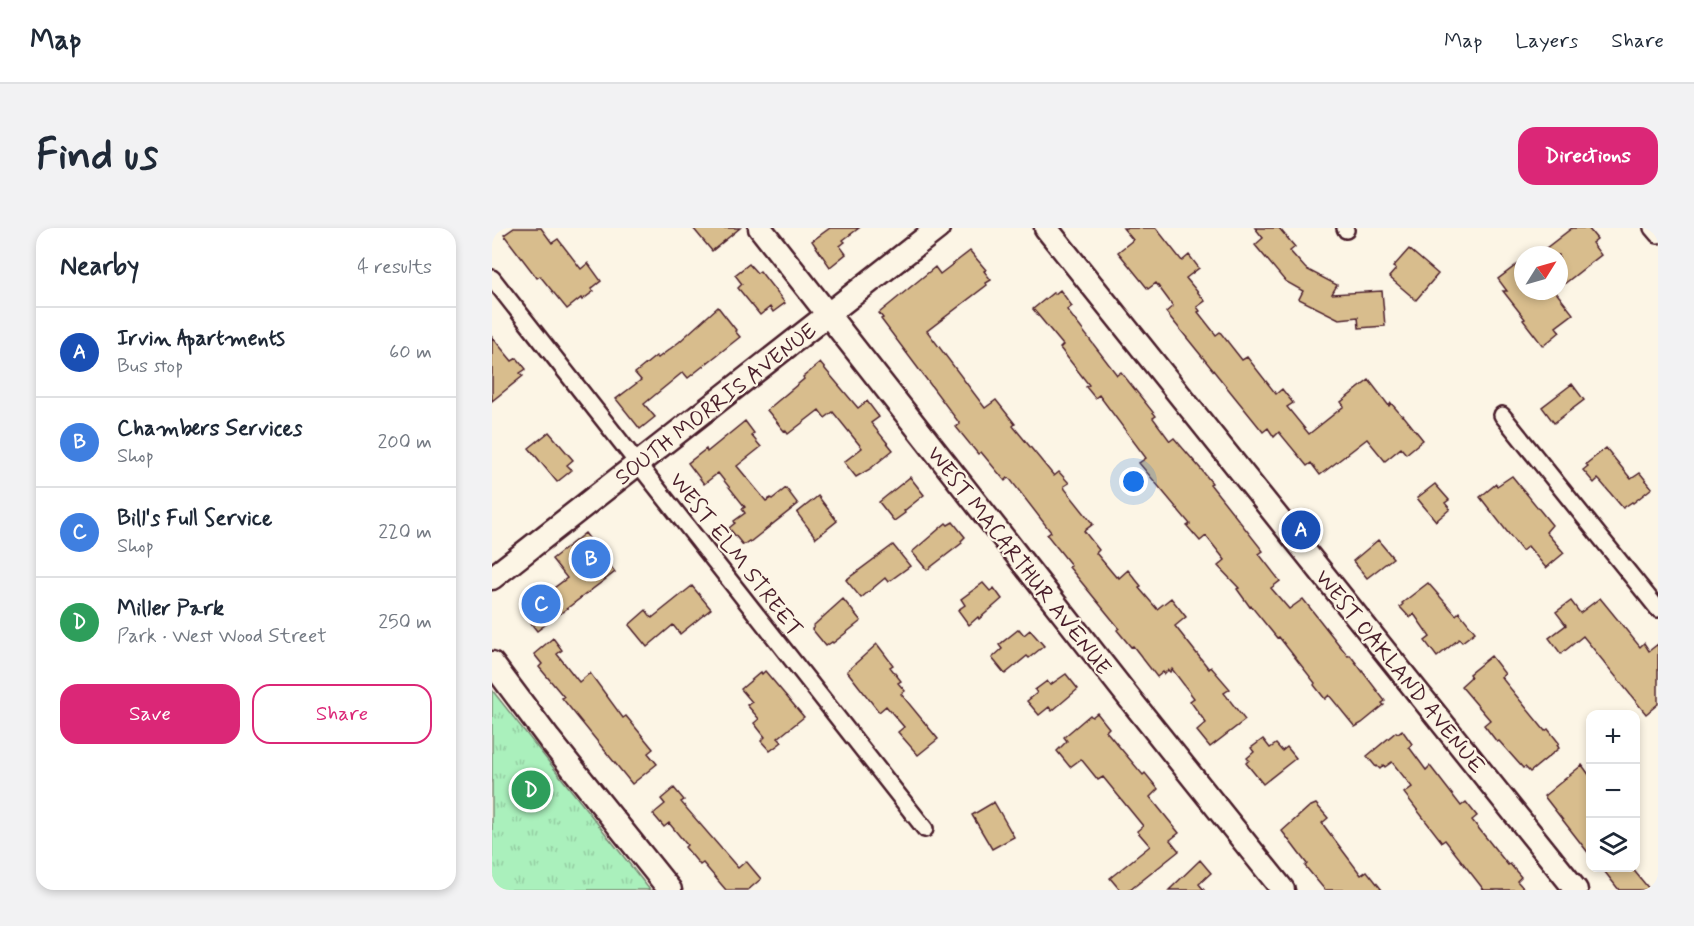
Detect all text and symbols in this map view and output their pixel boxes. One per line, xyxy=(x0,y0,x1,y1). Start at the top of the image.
text: Map xyxy=(30,23,81,60)
text: Map xyxy=(1444,27,1482,55)
text: Layers xyxy=(1515,27,1578,55)
text: Share xyxy=(1611,27,1664,55)
button: Directions xyxy=(1518,127,1658,185)
text: Find us xyxy=(36,129,158,184)
north arrow xyxy=(1514,246,1568,300)
text: Nearby xyxy=(60,250,139,284)
text: 4 results xyxy=(357,254,432,281)
street label: SOUTH MORRIS AVENUE xyxy=(610,317,823,492)
text: Irvin Apartments xyxy=(117,325,285,353)
text: A xyxy=(73,339,86,366)
text: 60 m xyxy=(389,339,432,366)
text: Bus stop xyxy=(117,353,183,380)
text: Chambers Services xyxy=(117,415,303,443)
text: B xyxy=(73,429,86,456)
text: 200 m xyxy=(377,429,432,456)
street label: WEST MACARTHUR AVENUE xyxy=(920,441,1117,682)
text: Shop xyxy=(117,443,154,470)
street label: WEST ELM STREET xyxy=(663,467,808,643)
your location xyxy=(1119,467,1148,496)
text: Bill's Full Service xyxy=(117,505,272,533)
pin: A xyxy=(1282,508,1320,552)
text: C xyxy=(72,519,87,546)
text: 220 m xyxy=(378,519,432,546)
text: Shop xyxy=(117,533,154,560)
pin: B xyxy=(572,536,610,582)
street label: WEST OAKLAND AVENUE xyxy=(1308,564,1490,780)
pin: C xyxy=(521,582,560,626)
text: Miller Park xyxy=(117,595,224,623)
text: D xyxy=(73,609,86,636)
text: 250 m xyxy=(378,609,432,636)
text: Park · West Wood Street xyxy=(117,623,327,650)
button: Save xyxy=(60,684,240,744)
button: Share xyxy=(252,684,432,744)
map controls xyxy=(1586,710,1640,872)
button: + xyxy=(1586,710,1640,764)
button: − xyxy=(1586,764,1640,818)
pin: D xyxy=(512,768,550,812)
button: layers xyxy=(1586,818,1640,872)

